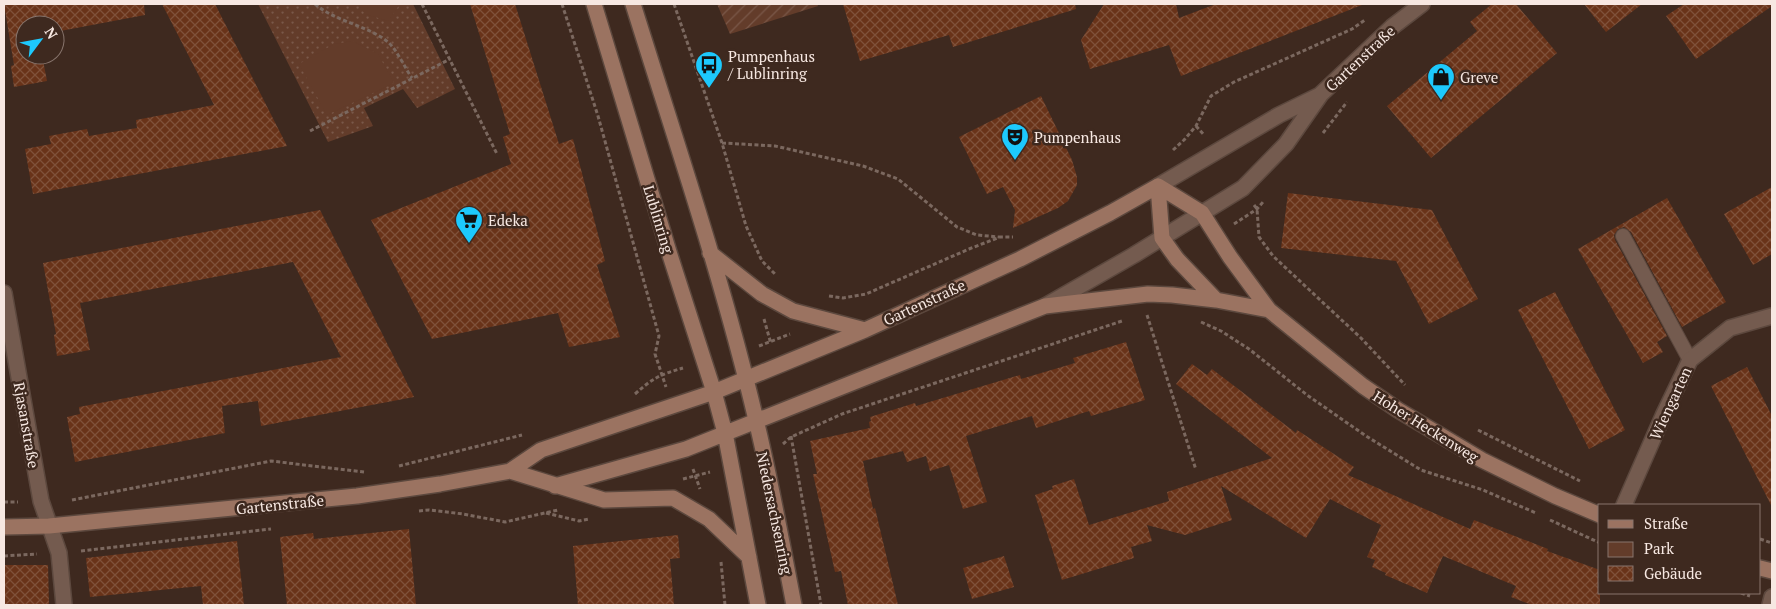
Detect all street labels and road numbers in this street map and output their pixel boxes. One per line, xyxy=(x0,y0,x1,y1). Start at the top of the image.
street label: Gartenstraße xyxy=(1321,21,1399,95)
street label: Lublinring xyxy=(639,183,679,256)
street label: Gartenstraße xyxy=(880,274,968,330)
street label: Wiengarten xyxy=(1644,363,1696,443)
street label: Rjasanstraße xyxy=(10,380,44,470)
street label: Hoher Heckenweg xyxy=(1370,386,1483,467)
street label: Niedersachsenring xyxy=(752,450,798,577)
street label: Gartenstraße xyxy=(235,489,325,519)

